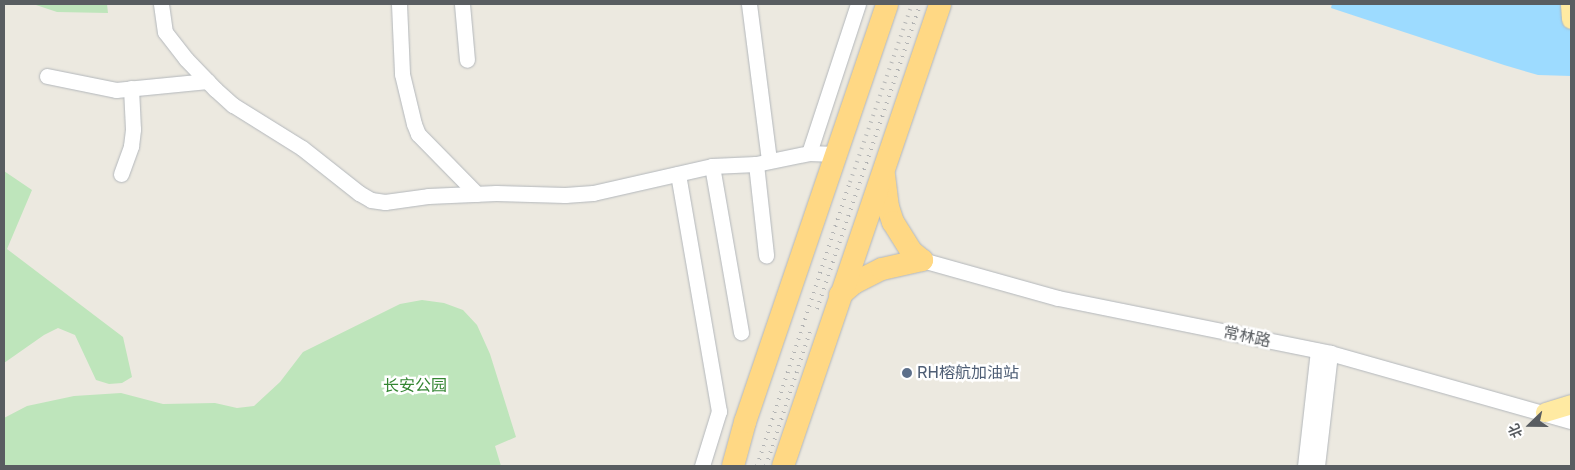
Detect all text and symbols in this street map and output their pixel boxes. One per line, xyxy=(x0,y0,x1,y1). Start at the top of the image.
street label: 常林路 xyxy=(1222,323,1272,351)
place label: RH榕航加油站 xyxy=(917,363,1019,383)
marker: RH榕航加油站 xyxy=(901,367,913,379)
park label: 长安公园 xyxy=(383,376,447,396)
north arrow xyxy=(1505,400,1555,450)
text: 北 xyxy=(1505,421,1526,440)

